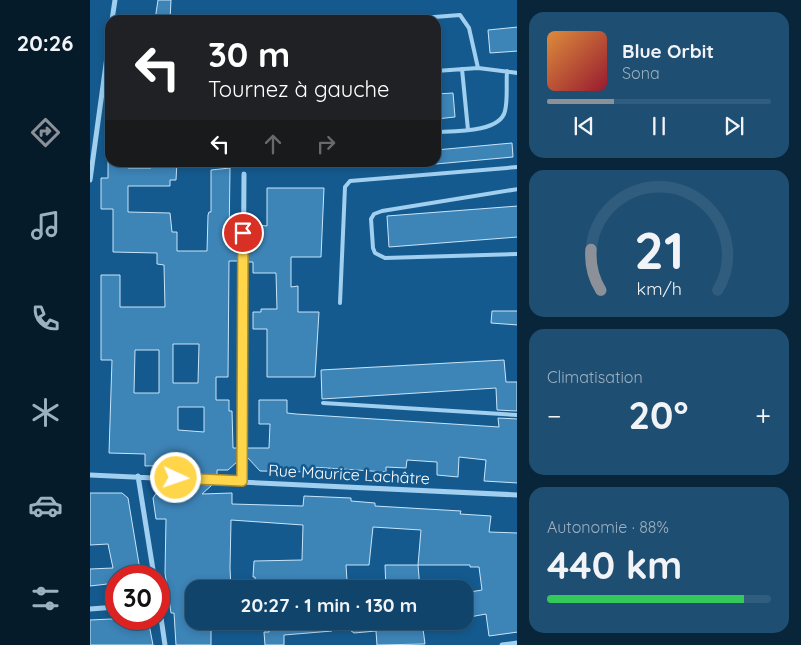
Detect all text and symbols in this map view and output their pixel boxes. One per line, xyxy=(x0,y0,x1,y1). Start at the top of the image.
text: 20:26 xyxy=(17,29,73,57)
text: 30 m xyxy=(208,32,290,76)
icon: left xyxy=(125,35,190,100)
text: Blue Orbit xyxy=(622,39,714,63)
text: Sona xyxy=(622,63,660,83)
text: Tournez à gauche xyxy=(208,75,390,103)
icon: previous xyxy=(570,112,598,140)
icon: pause xyxy=(645,112,673,140)
icon: next xyxy=(720,112,748,140)
icon: directions xyxy=(28,115,63,150)
icon: left xyxy=(206,130,234,158)
icon: ahead xyxy=(259,130,287,158)
icon: right xyxy=(312,130,340,158)
icon: music xyxy=(28,208,63,243)
pin xyxy=(222,212,264,254)
text: 21 xyxy=(634,217,684,282)
icon: arrive xyxy=(229,219,257,247)
text: km/h xyxy=(636,277,682,299)
icon: phone xyxy=(28,301,63,336)
text: Climatisation xyxy=(547,367,643,387)
text: 20° xyxy=(628,391,688,439)
icon: climate xyxy=(28,395,63,430)
text: − xyxy=(547,398,562,433)
text: + xyxy=(755,398,771,433)
position arrow xyxy=(149,451,201,503)
street label: Rue Maurice Lachâtre xyxy=(268,460,430,488)
icon: car xyxy=(28,488,63,523)
text: Autonomie · 88% xyxy=(547,517,669,537)
text: 440 km xyxy=(547,541,682,589)
speed limit sign: 30 xyxy=(105,565,170,630)
icon: filters xyxy=(28,581,63,616)
text: 20:27 · 1 min · 130 m xyxy=(241,593,417,617)

